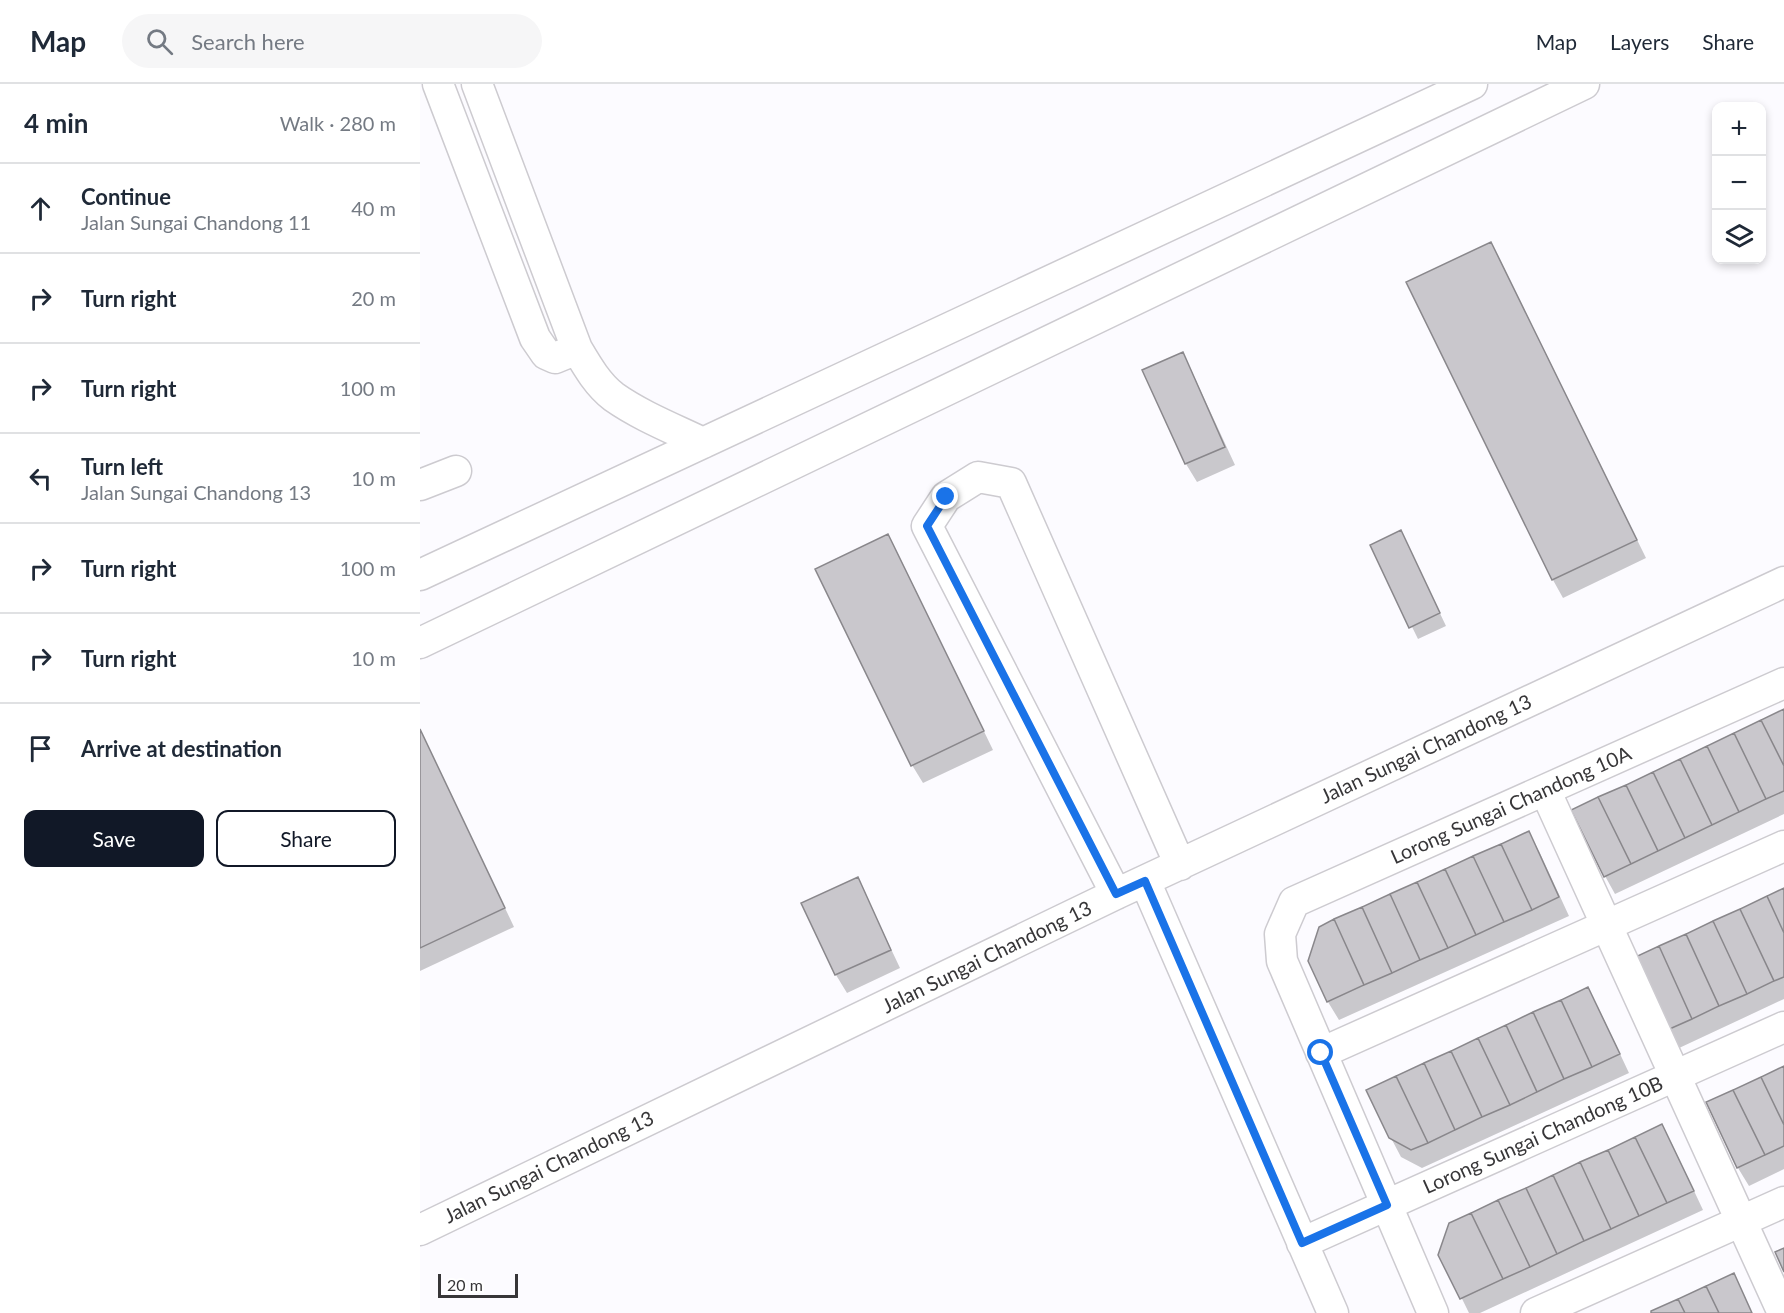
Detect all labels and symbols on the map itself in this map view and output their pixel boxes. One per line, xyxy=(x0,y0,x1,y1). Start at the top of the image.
route end xyxy=(932,483,958,509)
street label: Jalan Sungai Chandong 13 xyxy=(1316,689,1535,808)
street label: Lorong Sungai Chandong 10A xyxy=(1387,740,1635,868)
street label: Jalan Sungai Chandong 13 xyxy=(878,895,1095,1017)
route start xyxy=(1307,1039,1333,1065)
street label: Lorong Sungai Chandong 10B xyxy=(1419,1070,1666,1198)
street label: Jalan Sungai Chandong 13 xyxy=(440,1105,657,1227)
scale bar xyxy=(438,1271,518,1298)

